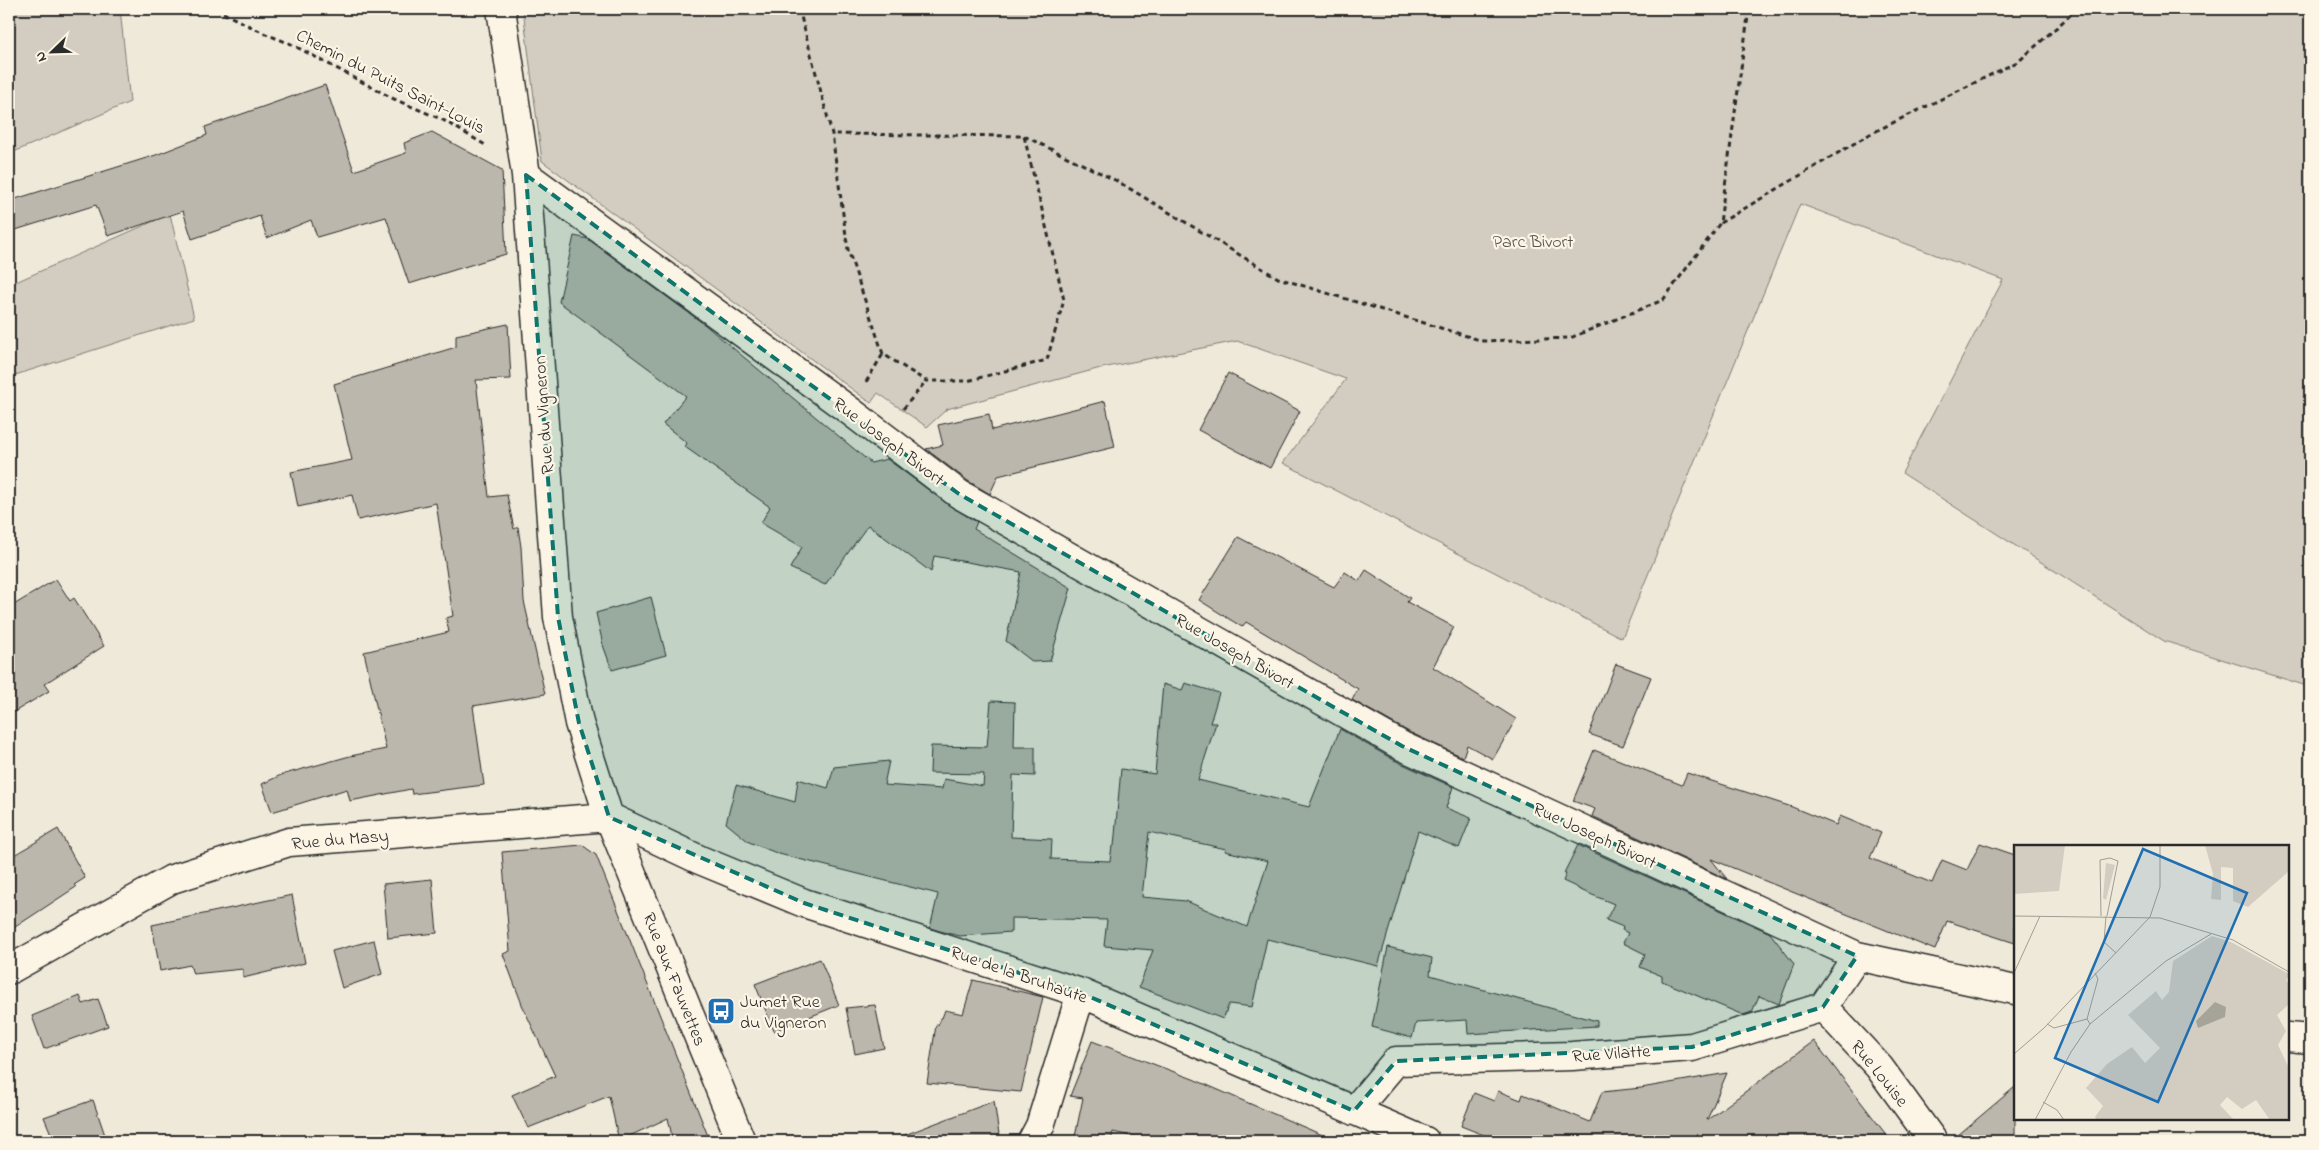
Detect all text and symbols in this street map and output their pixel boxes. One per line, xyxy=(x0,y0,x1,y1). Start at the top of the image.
street label: Chemin du Puits Saint-Louis xyxy=(291,24,489,142)
north arrow xyxy=(28,28,78,78)
text: N xyxy=(30,48,53,65)
park label: Parc Bivort xyxy=(1493,230,1573,256)
street label: Rue du Vigneron xyxy=(528,354,563,475)
street label: Rue Joseph Bivort xyxy=(827,392,949,493)
street label: Rue Joseph Bivort xyxy=(1170,608,1298,697)
street label: Rue Joseph Bivort xyxy=(1528,797,1660,877)
street label: Rue du Masy xyxy=(291,824,390,858)
inset map xyxy=(2014,845,2289,1120)
street label: Rue aux Fauvettes xyxy=(635,909,712,1050)
street label: Rue de la Bruhaute xyxy=(946,940,1091,1012)
place label: Jumet Rue du Vigneron xyxy=(740,990,826,1038)
bus stop icon: Jumet Rue du Vigneron xyxy=(706,996,736,1026)
street label: Rue Louise xyxy=(1843,1035,1914,1114)
street label: Rue Vilatte xyxy=(1571,1039,1652,1071)

